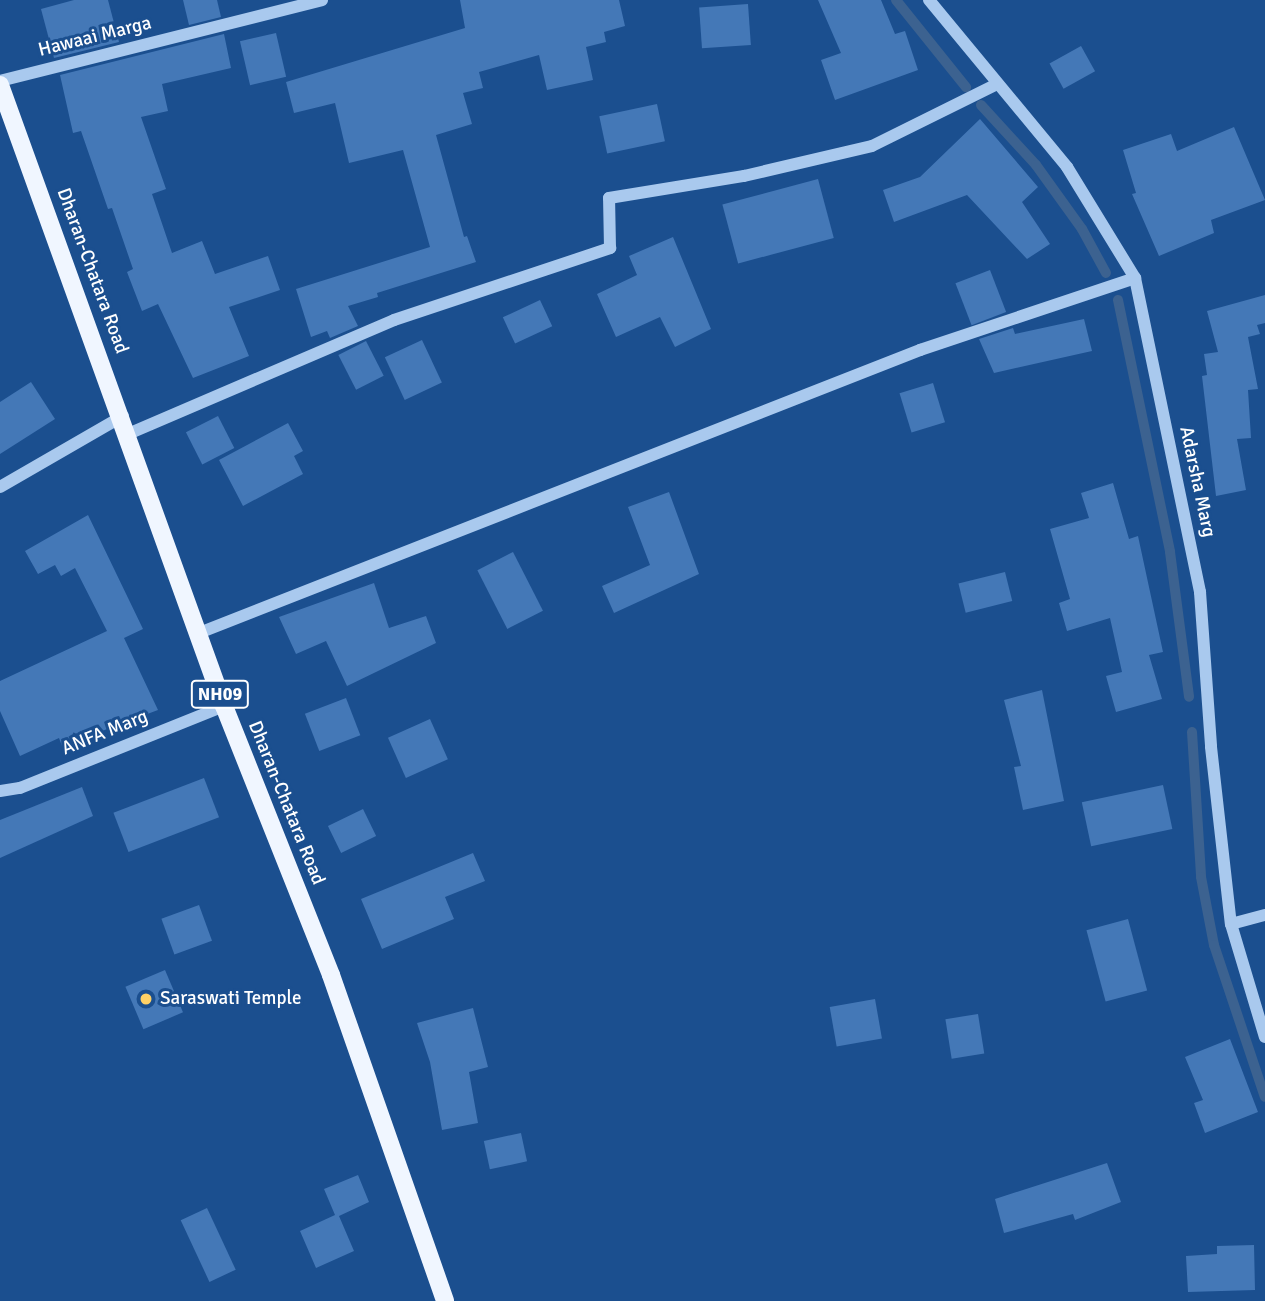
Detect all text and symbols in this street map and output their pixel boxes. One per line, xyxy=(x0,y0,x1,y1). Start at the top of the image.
street label: Hawaai Marga xyxy=(36,12,154,62)
street label: Dharan-Chatara Road xyxy=(51,185,133,357)
street label: Adarsha Marg xyxy=(1174,425,1220,539)
road number: NH09 xyxy=(190,680,250,708)
street label: ANFA Marg xyxy=(59,705,151,761)
street label: Dharan-Chatara Road xyxy=(243,718,329,888)
place label: Saraswati Temple xyxy=(160,988,301,1010)
marker: Saraswati Temple xyxy=(138,991,154,1007)

